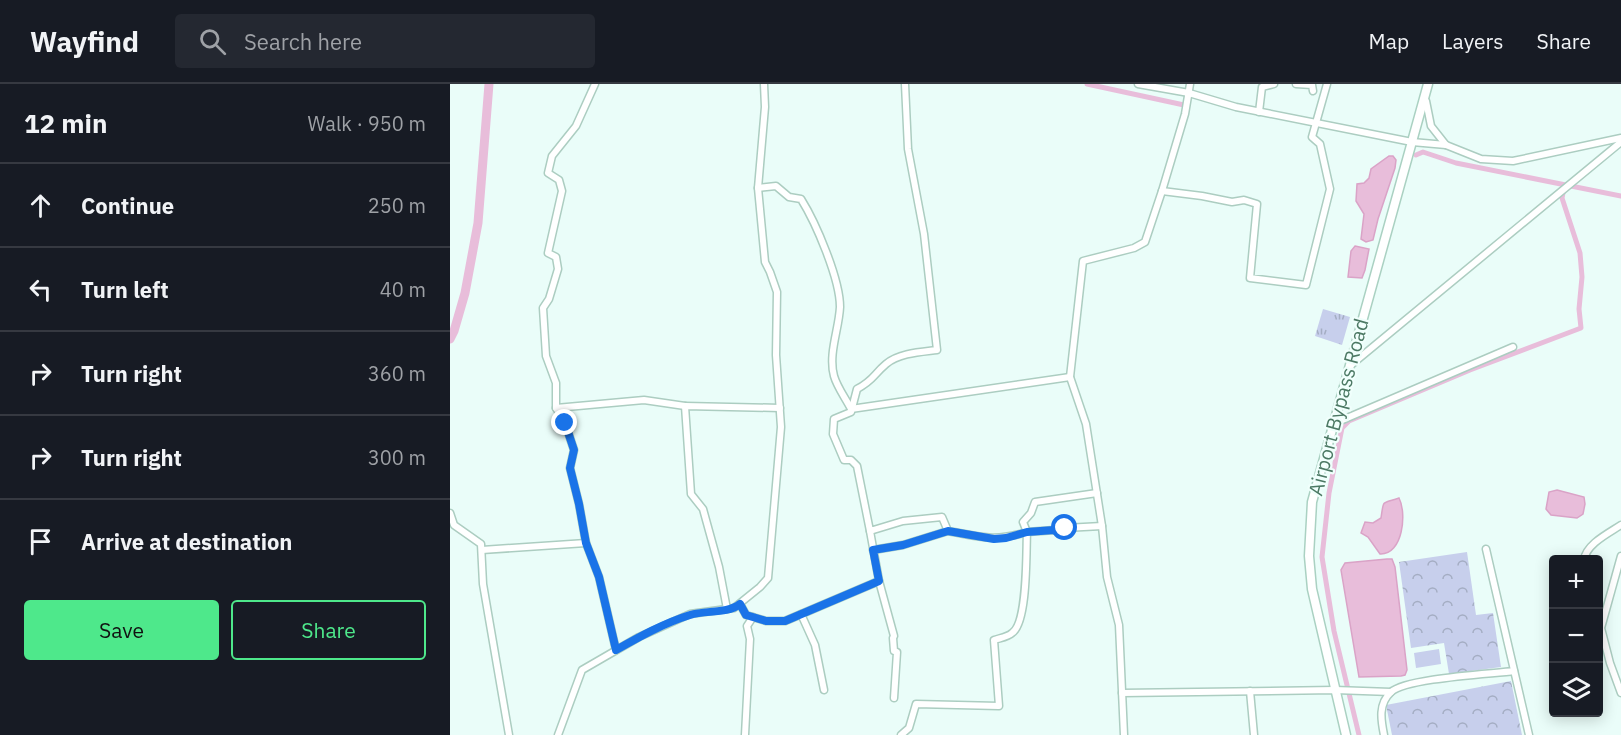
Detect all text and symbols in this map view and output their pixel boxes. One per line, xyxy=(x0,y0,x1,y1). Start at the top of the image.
search box xyxy=(175,14,595,68)
text: Wayfind xyxy=(30,23,139,60)
icon: search xyxy=(196,25,229,58)
text: Search here xyxy=(244,27,362,56)
text: Map xyxy=(1369,27,1409,55)
text: Layers xyxy=(1442,27,1504,55)
text: Share xyxy=(1537,27,1591,55)
text: 12 min xyxy=(24,106,108,140)
text: Walk · 950 m xyxy=(308,110,426,137)
icon: ahead xyxy=(24,189,57,222)
text: Continue xyxy=(81,191,174,220)
text: 250 m xyxy=(368,192,426,219)
icon: left xyxy=(24,273,57,306)
text: Turn left xyxy=(81,275,169,304)
text: 40 m xyxy=(380,276,426,303)
street label: Airport Bypass Road xyxy=(1301,315,1375,499)
icon: right xyxy=(24,357,57,390)
text: Turn right xyxy=(81,359,182,388)
text: 360 m xyxy=(368,360,426,387)
route end xyxy=(551,409,577,435)
icon: right xyxy=(24,441,57,474)
text: Turn right xyxy=(81,443,182,472)
text: 300 m xyxy=(368,444,426,471)
route start xyxy=(1051,514,1077,540)
icon: arrive xyxy=(24,525,57,558)
text: Arrive at destination xyxy=(81,527,292,556)
map controls xyxy=(1549,555,1603,717)
button: + xyxy=(1549,555,1603,609)
button: Save xyxy=(24,600,219,660)
button: Share xyxy=(231,600,426,660)
button: − xyxy=(1549,609,1603,663)
button: layers xyxy=(1549,663,1603,717)

